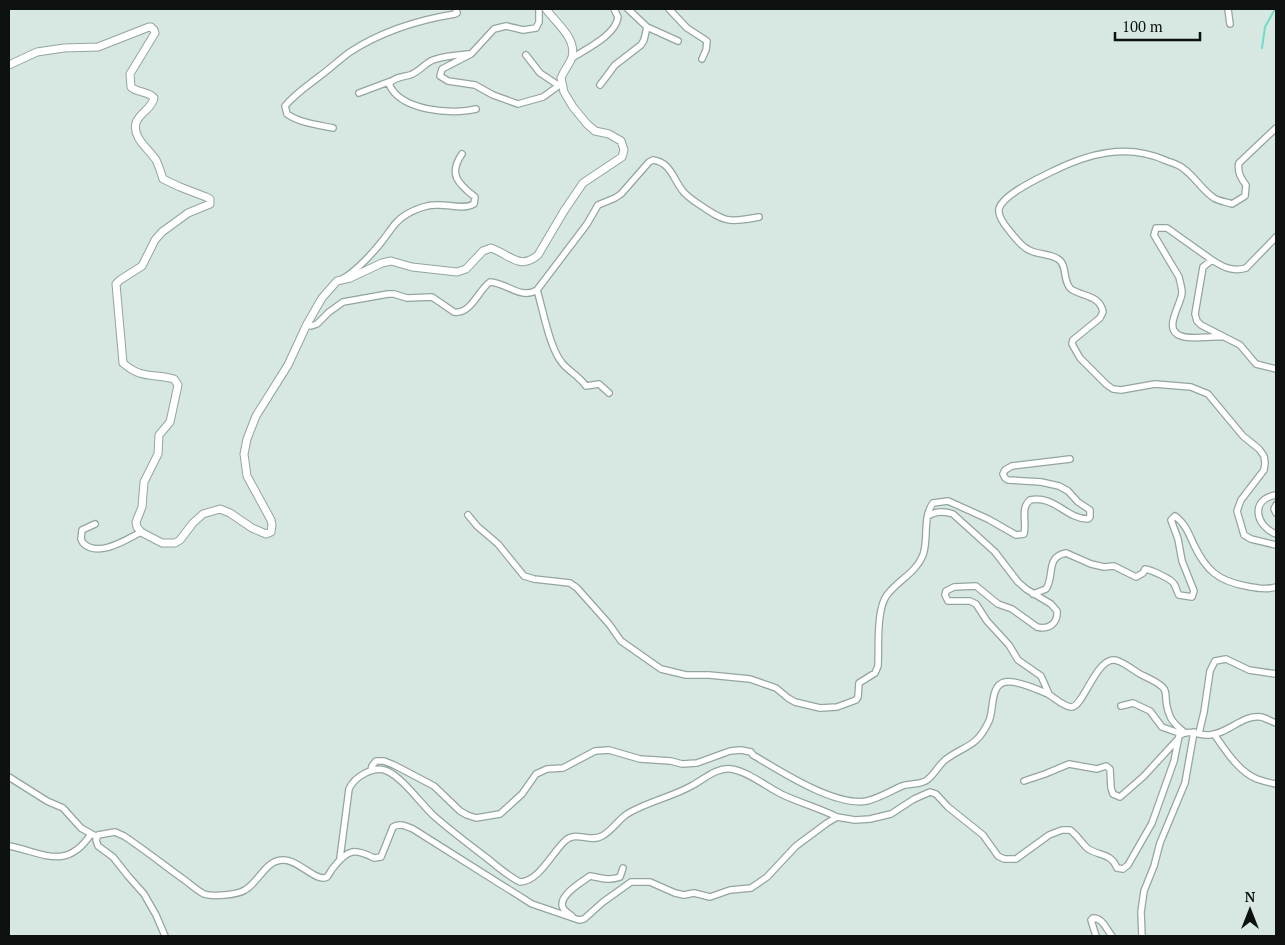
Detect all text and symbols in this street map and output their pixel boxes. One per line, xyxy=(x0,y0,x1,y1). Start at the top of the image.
scale bar xyxy=(1115,10,1200,42)
text: 100 m xyxy=(1122,16,1163,36)
north arrow xyxy=(1225,885,1275,935)
text: N xyxy=(1245,887,1256,906)

